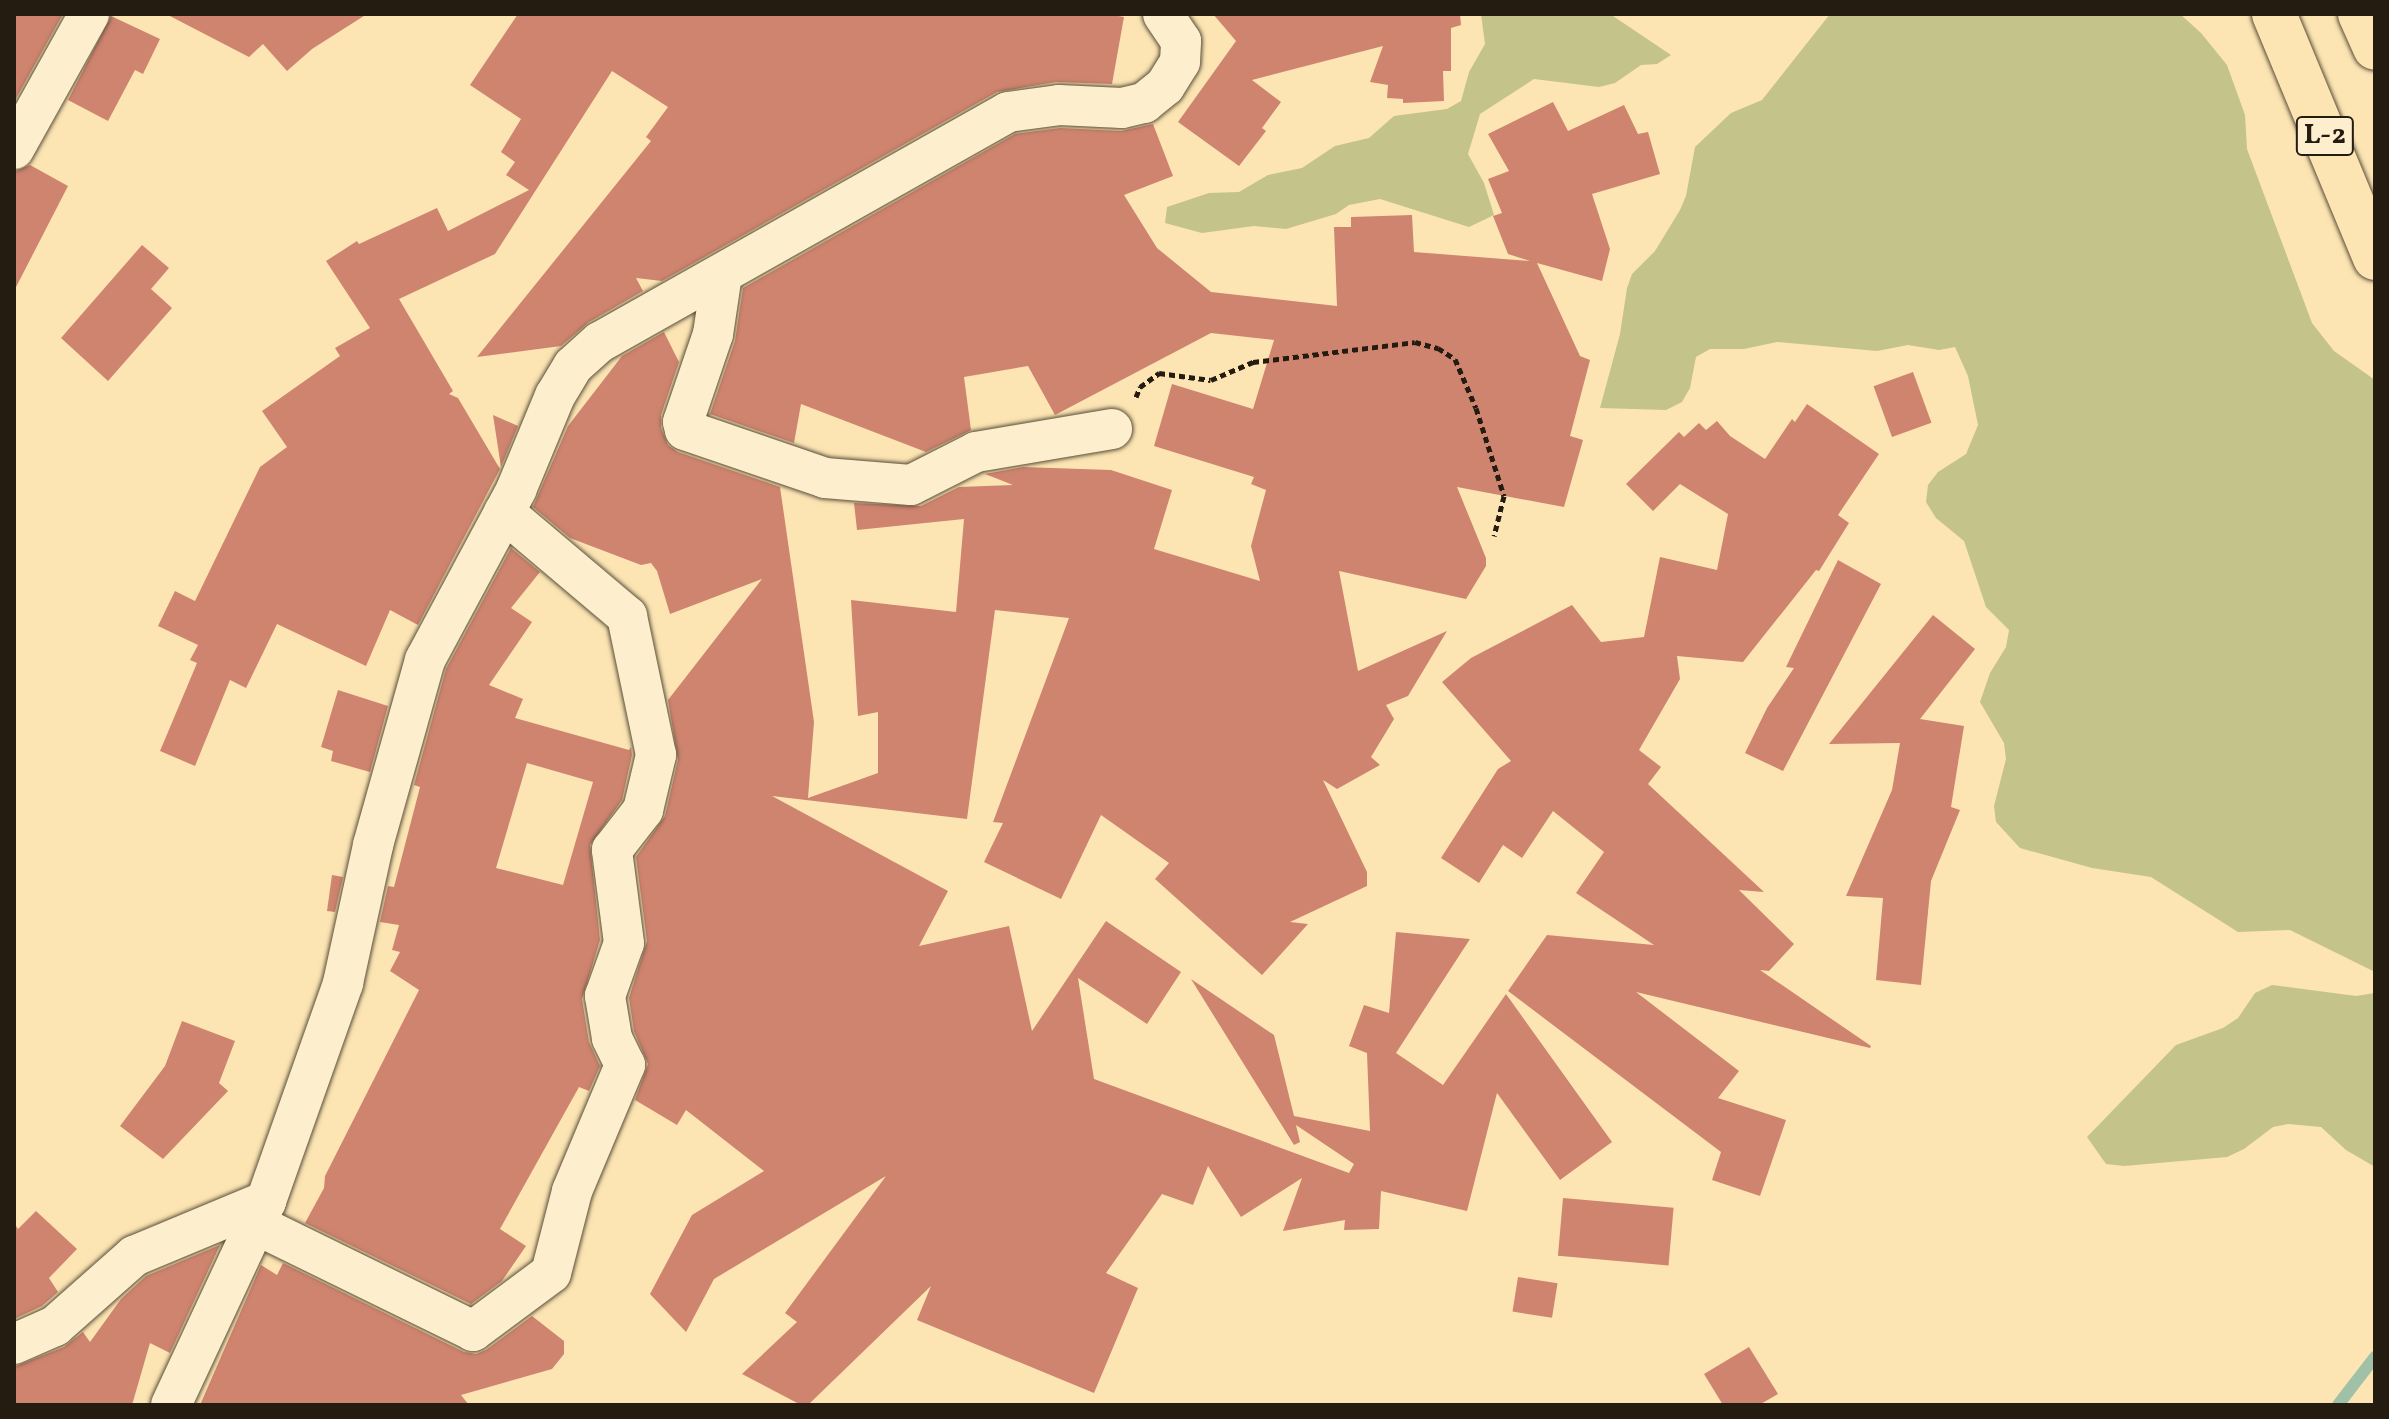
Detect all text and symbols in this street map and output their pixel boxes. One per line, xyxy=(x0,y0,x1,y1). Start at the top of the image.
road number: L-2 xyxy=(2295,112,2355,160)

